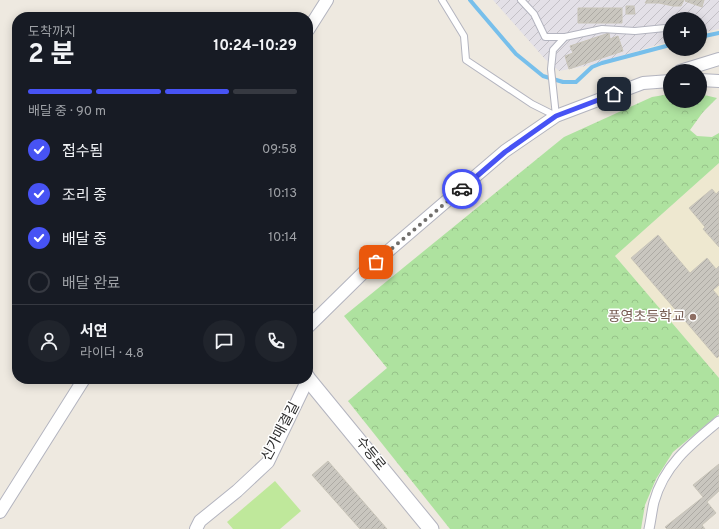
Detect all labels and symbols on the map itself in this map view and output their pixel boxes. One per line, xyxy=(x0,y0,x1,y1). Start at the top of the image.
pin xyxy=(597,77,631,111)
courier xyxy=(442,169,482,209)
pin xyxy=(359,245,393,279)
place label: 풍영초등학교 xyxy=(608,308,685,326)
marker: 풍영초등학교 xyxy=(688,312,698,322)
street label: 신가매결길 xyxy=(258,400,304,464)
street label: 수등로 xyxy=(351,434,389,474)

